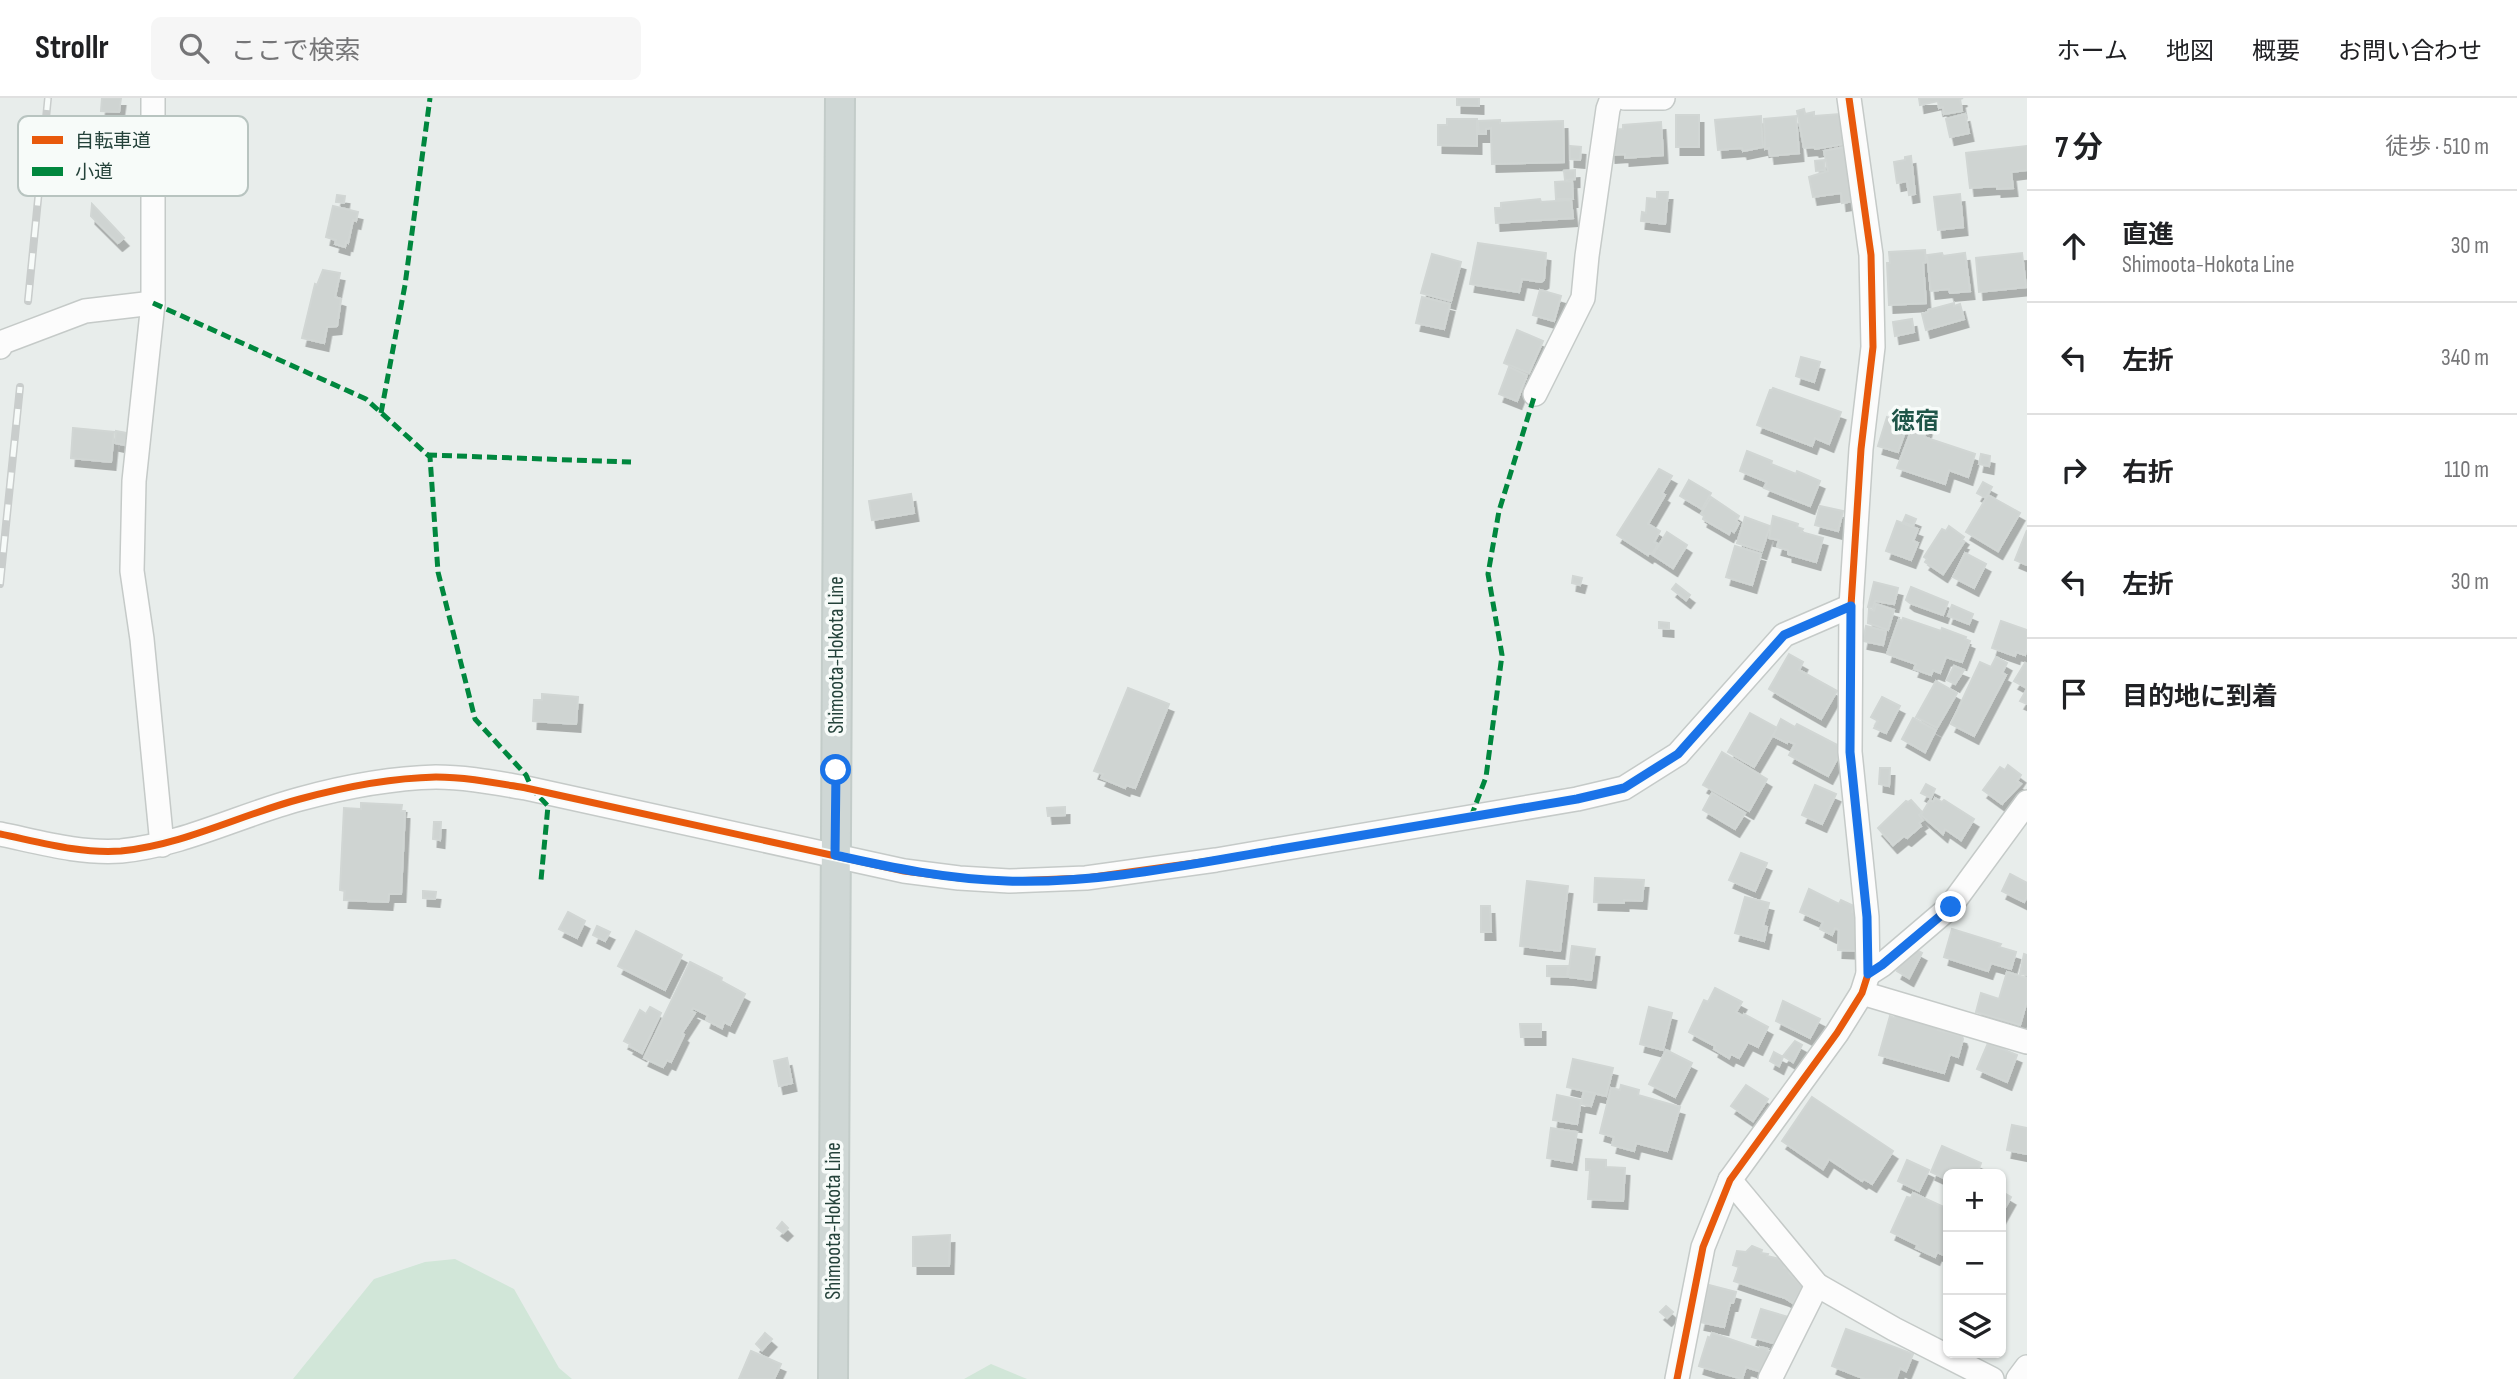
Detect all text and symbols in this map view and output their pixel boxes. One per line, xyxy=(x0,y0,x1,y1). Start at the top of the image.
search box xyxy=(151,17,641,80)
text: Strollr xyxy=(35,28,109,68)
icon: search xyxy=(175,29,213,67)
text: ここで検索 xyxy=(231,36,361,67)
text: ホーム xyxy=(2057,37,2128,66)
text: 地図 xyxy=(2166,37,2214,66)
text: 概要 xyxy=(2252,37,2300,66)
text: お問い合わせ xyxy=(2338,37,2482,66)
legend xyxy=(18,116,248,196)
text: 自転車道 xyxy=(75,130,151,153)
text: 7 分 xyxy=(2055,130,2103,166)
text: 徒歩 · 510 m xyxy=(2385,133,2489,161)
text: 小道 xyxy=(75,161,113,184)
text: 直進 xyxy=(2122,220,2174,251)
icon: ahead xyxy=(2055,227,2093,265)
text: 30 m xyxy=(2451,232,2489,260)
text: Shimoota-Hokota Line xyxy=(2122,251,2295,279)
icon: left xyxy=(2055,339,2093,377)
text: 340 m xyxy=(2441,344,2489,372)
text: 左折 xyxy=(2122,346,2174,377)
district label: 徳宿 xyxy=(1891,407,1939,436)
icon: right xyxy=(2055,451,2093,489)
text: 110 m xyxy=(2444,456,2489,484)
text: 右折 xyxy=(2122,458,2174,489)
icon: left xyxy=(2055,563,2093,601)
text: 30 m xyxy=(2451,568,2489,596)
text: 左折 xyxy=(2122,570,2174,601)
street label: Shimoota-Hokota Line xyxy=(824,576,849,734)
icon: arrive xyxy=(2055,675,2093,713)
text: 目的地に到着 xyxy=(2122,682,2278,713)
route start xyxy=(820,754,851,785)
route end xyxy=(1935,891,1966,922)
street label: Shimoota-Hokota Line xyxy=(821,1142,846,1300)
map controls xyxy=(1943,1169,2006,1358)
button: + xyxy=(1943,1169,2006,1232)
button: − xyxy=(1943,1232,2006,1295)
button: layers xyxy=(1943,1295,2006,1358)

